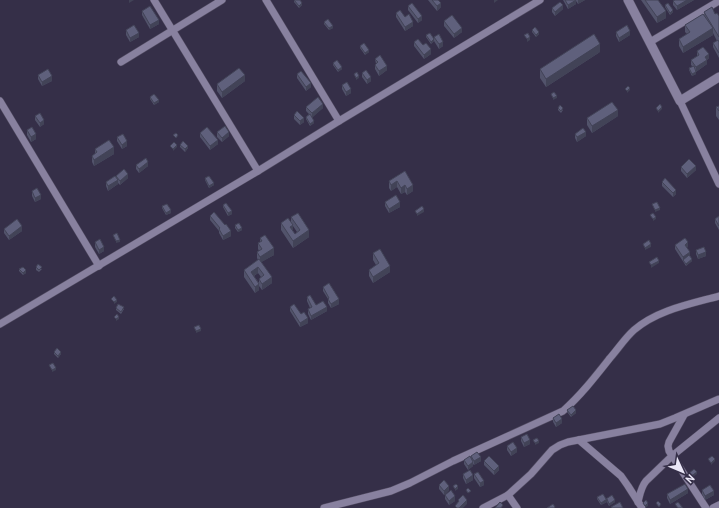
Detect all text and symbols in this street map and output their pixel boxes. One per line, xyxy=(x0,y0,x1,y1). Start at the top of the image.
north arrow xyxy=(663,452,703,492)
text: N xyxy=(683,471,698,486)

